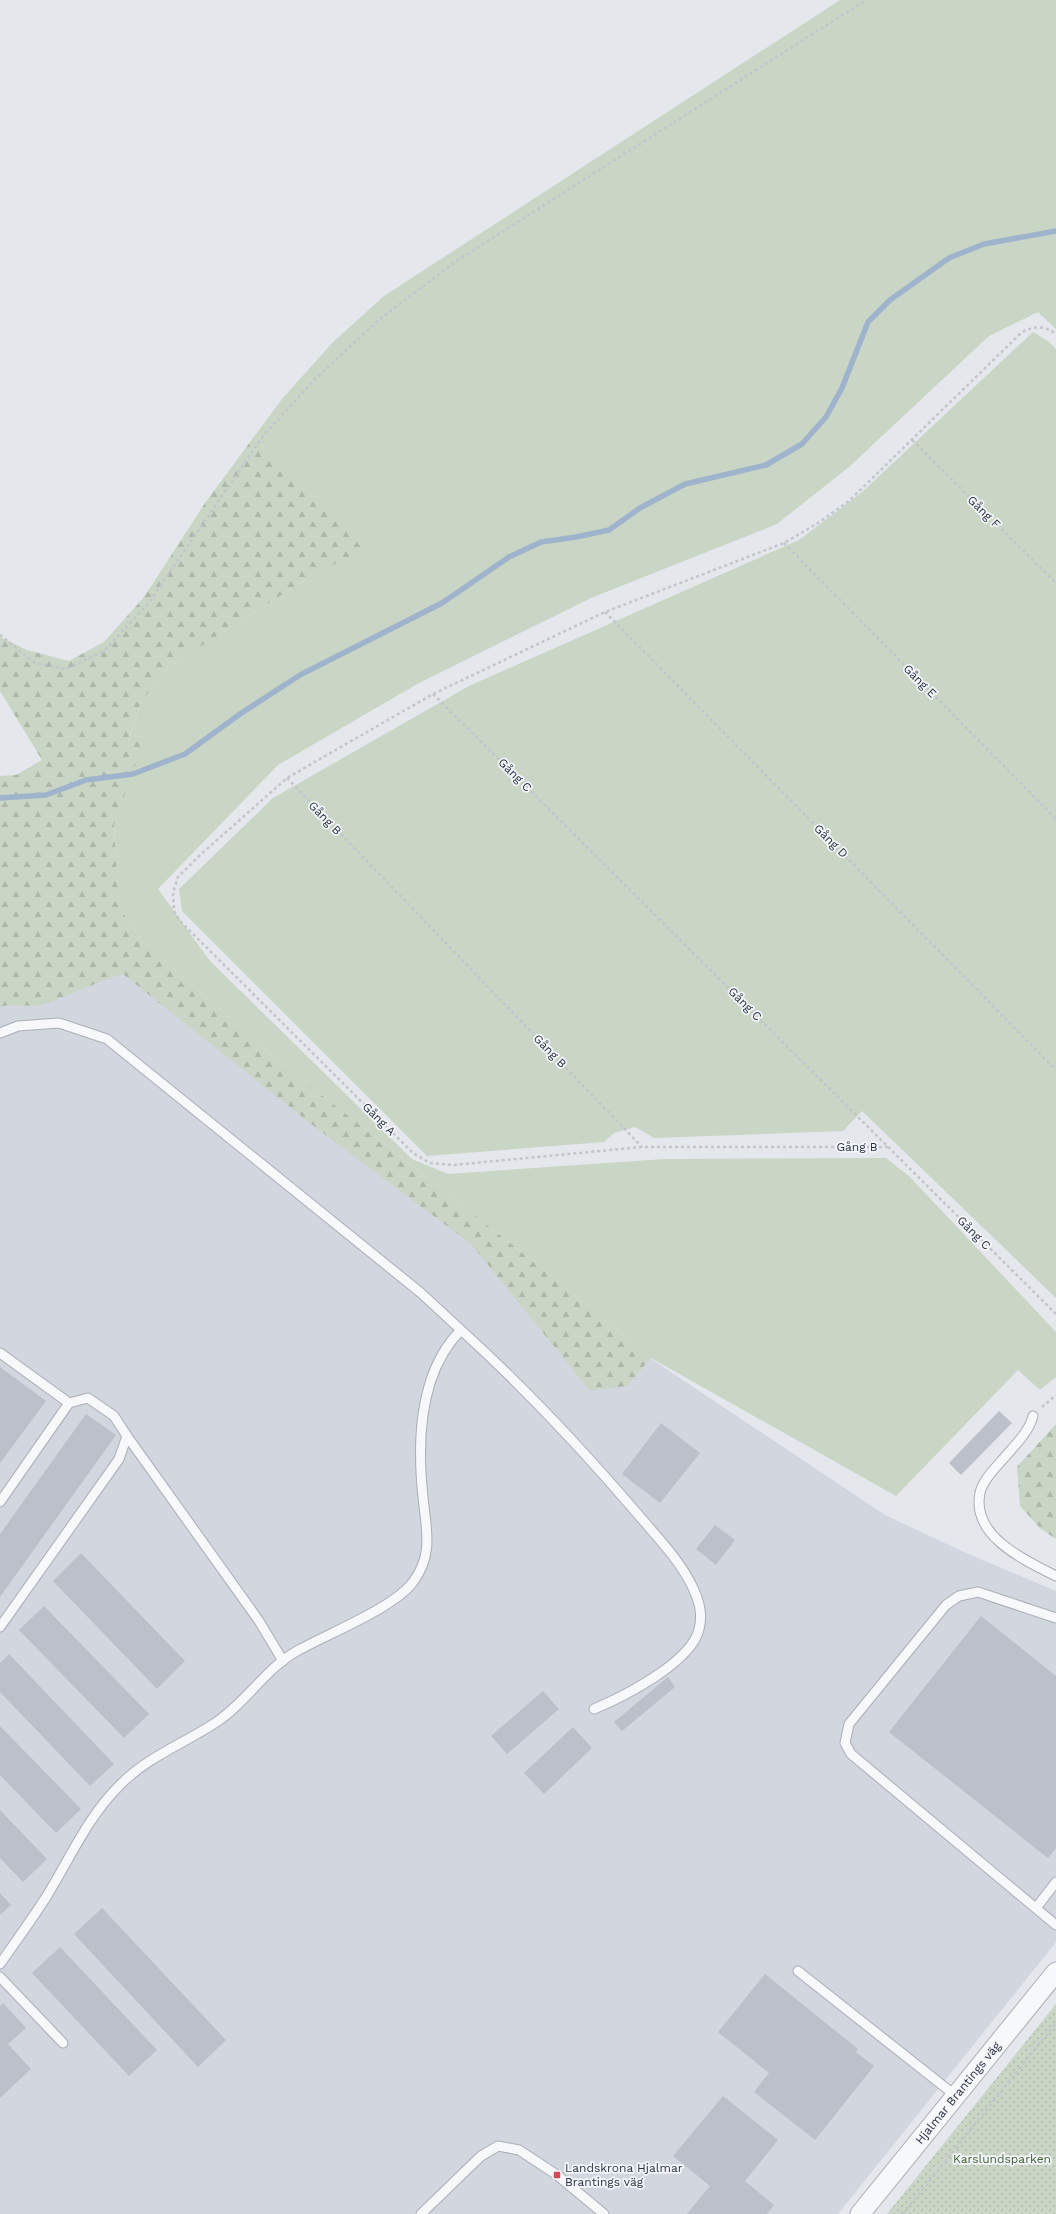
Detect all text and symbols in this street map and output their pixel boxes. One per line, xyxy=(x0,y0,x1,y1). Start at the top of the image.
street label: Gång F xyxy=(965,493,1003,531)
street label: Gång E xyxy=(901,662,940,701)
street label: Gång C xyxy=(495,755,535,795)
street label: Gång B xyxy=(306,798,344,838)
street label: Gång D xyxy=(811,821,851,861)
street label: Gång C xyxy=(725,984,765,1024)
street label: Gång B xyxy=(531,1031,569,1071)
street label: Gång A xyxy=(360,1100,398,1138)
street label: Gång B xyxy=(836,1140,878,1154)
street label: Gång C xyxy=(954,1213,994,1253)
street label: Hjalmar Brantings väg xyxy=(912,2039,1004,2147)
park label: Karslundsparken xyxy=(953,2152,1051,2166)
place label: Landskrona Hjalmar Brantings väg xyxy=(565,2161,683,2189)
marker: Landskrona Hjalmar Brantings väg xyxy=(552,2170,562,2180)

